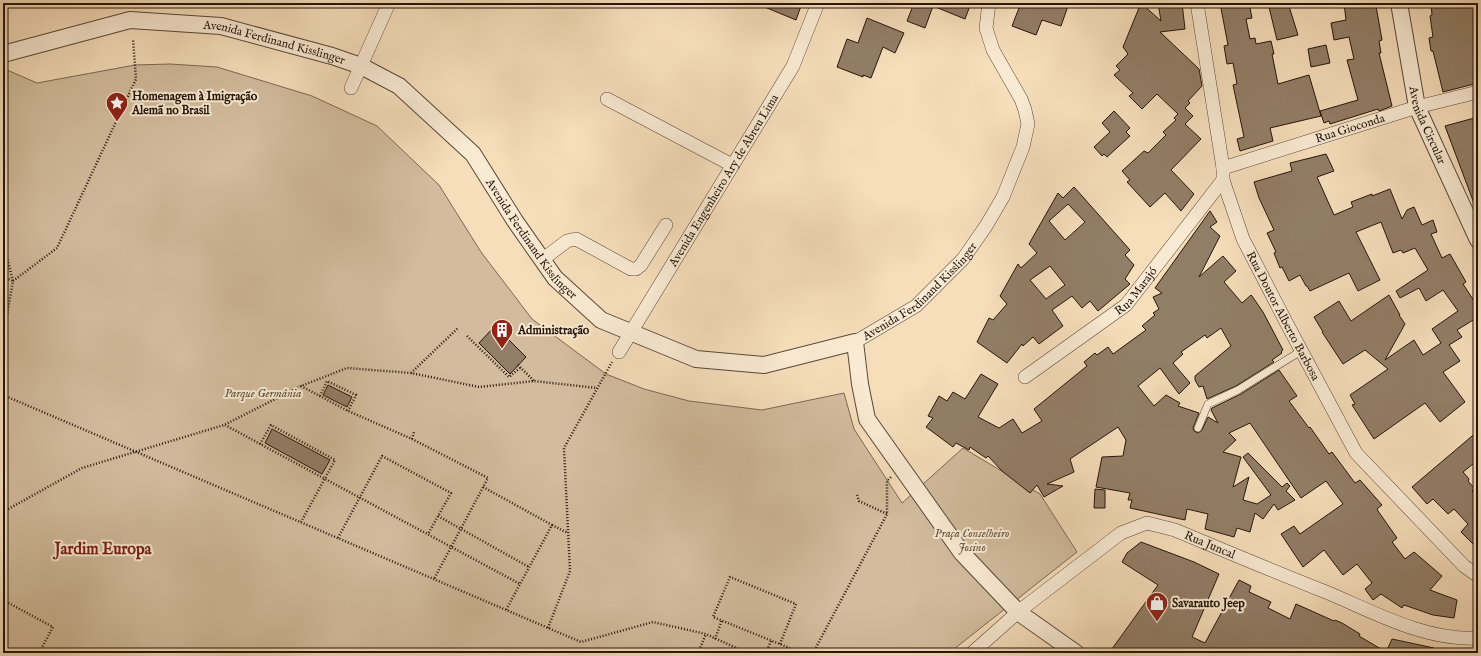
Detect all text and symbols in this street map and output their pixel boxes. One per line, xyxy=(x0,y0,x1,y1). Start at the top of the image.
street label: Avenida Ferdinand Kisslinger xyxy=(202,18,348,68)
street label: Avenida Circular xyxy=(1405,84,1449,167)
place label: Homenagem à Imigração Alemã no Brasil xyxy=(131,89,258,118)
place icon: Homenagem à Imigração Alemã no Brasil xyxy=(104,90,130,123)
street label: Avenida Engenheiro Ary de Abreu Lima xyxy=(665,91,783,270)
street label: Rua Gioconda xyxy=(1313,110,1387,147)
street label: Avenida Ferdinand Kisslinger xyxy=(482,175,581,303)
street label: Avenida Ferdinand Kisslinger xyxy=(859,239,981,344)
street label: Rua Doutor Alberto Barbosa xyxy=(1243,249,1323,384)
street label: Rua Marajó xyxy=(1112,264,1161,319)
building icon: Administração xyxy=(489,317,515,350)
place label: Administração xyxy=(517,323,590,339)
park label: Parque Germânia xyxy=(224,386,302,401)
park label: Praça Conselheiro Josino xyxy=(935,526,1009,555)
street label: Rua Juncal xyxy=(1182,528,1238,563)
district label: Jardim Europa xyxy=(52,540,153,560)
shop icon: Savarauto Jeep xyxy=(1144,590,1170,623)
place label: Savarauto Jeep xyxy=(1172,596,1245,612)

